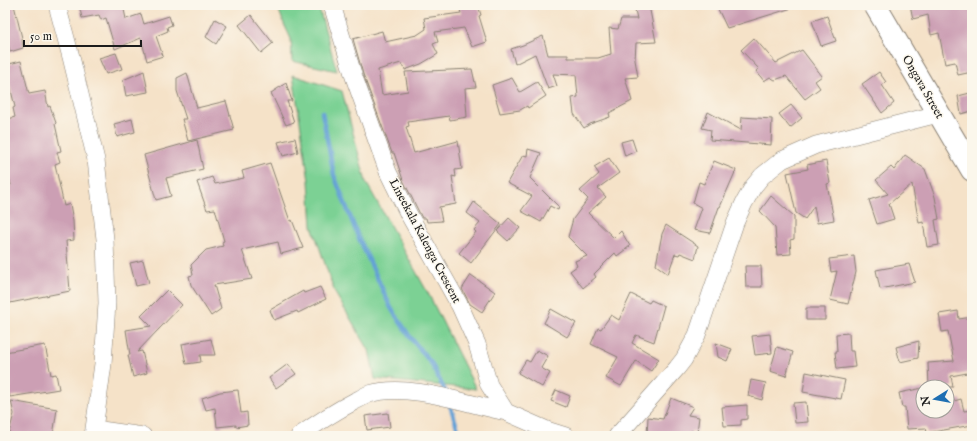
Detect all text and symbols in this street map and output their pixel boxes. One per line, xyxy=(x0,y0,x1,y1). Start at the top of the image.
scale bar xyxy=(24,22,141,48)
text: 50 m xyxy=(30,29,52,44)
street label: Ongava Street xyxy=(899,53,947,121)
street label: Lineekala Kalenga Crescent xyxy=(386,176,464,306)
north arrow xyxy=(915,379,955,419)
text: N xyxy=(918,394,934,408)

